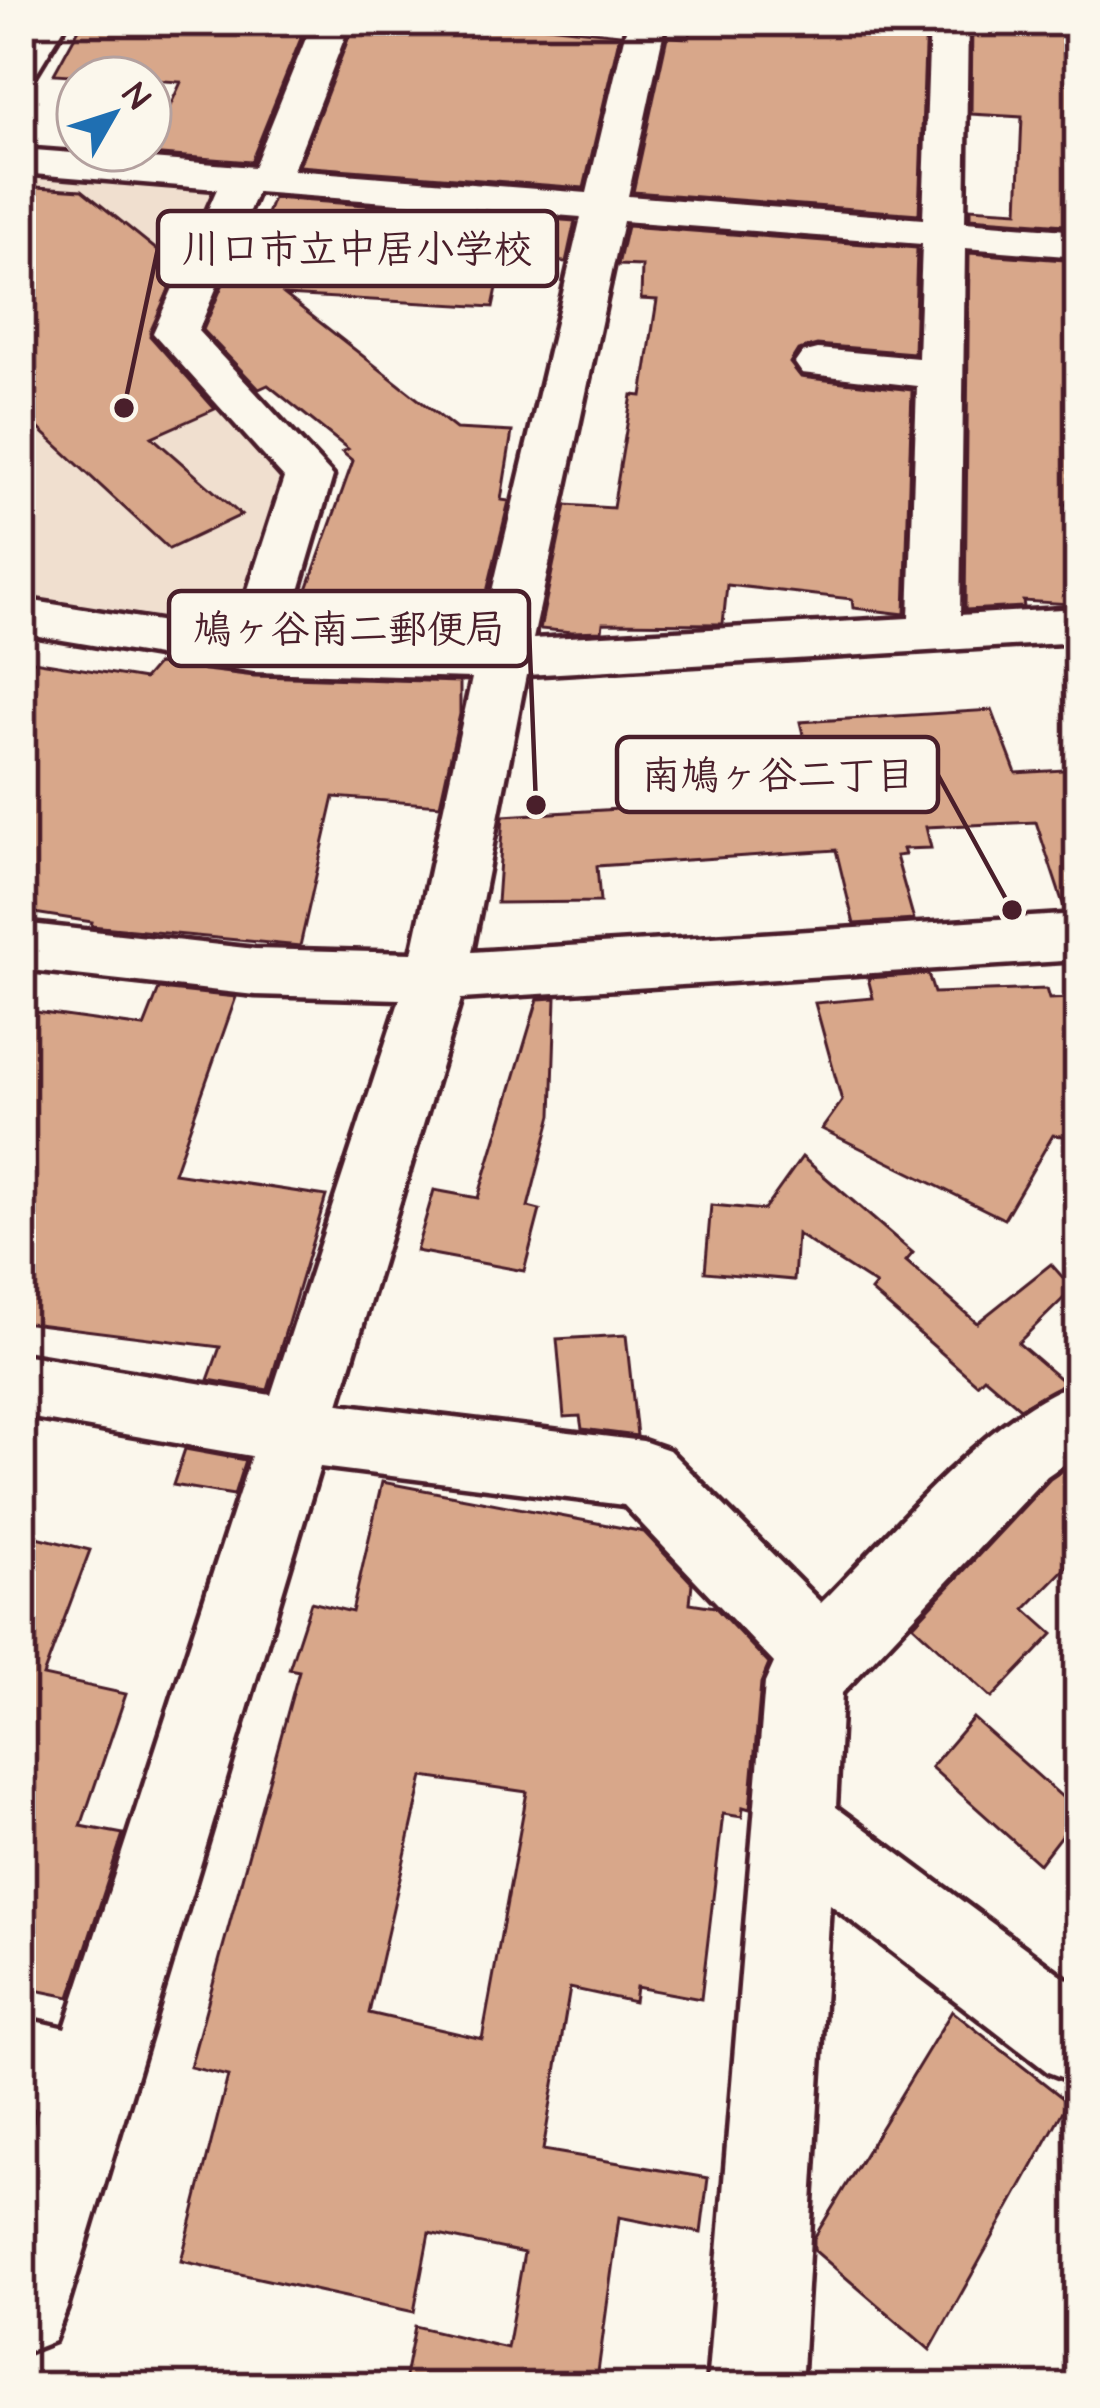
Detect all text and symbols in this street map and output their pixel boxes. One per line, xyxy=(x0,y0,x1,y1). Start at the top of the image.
north arrow xyxy=(54,54,174,174)
text: N xyxy=(111,74,160,119)
callout: 川口市立中居小学校 xyxy=(158,211,557,286)
text: 川口市立中居小学校 xyxy=(181,224,533,278)
callout: 鳩ヶ谷南二郵便局 xyxy=(169,591,529,666)
text: 鳩ヶ谷南二郵便局 xyxy=(193,604,505,658)
callout: 南鳩ヶ谷二丁目 xyxy=(617,737,938,812)
text: 南鳩ヶ谷二丁目 xyxy=(641,750,915,804)

